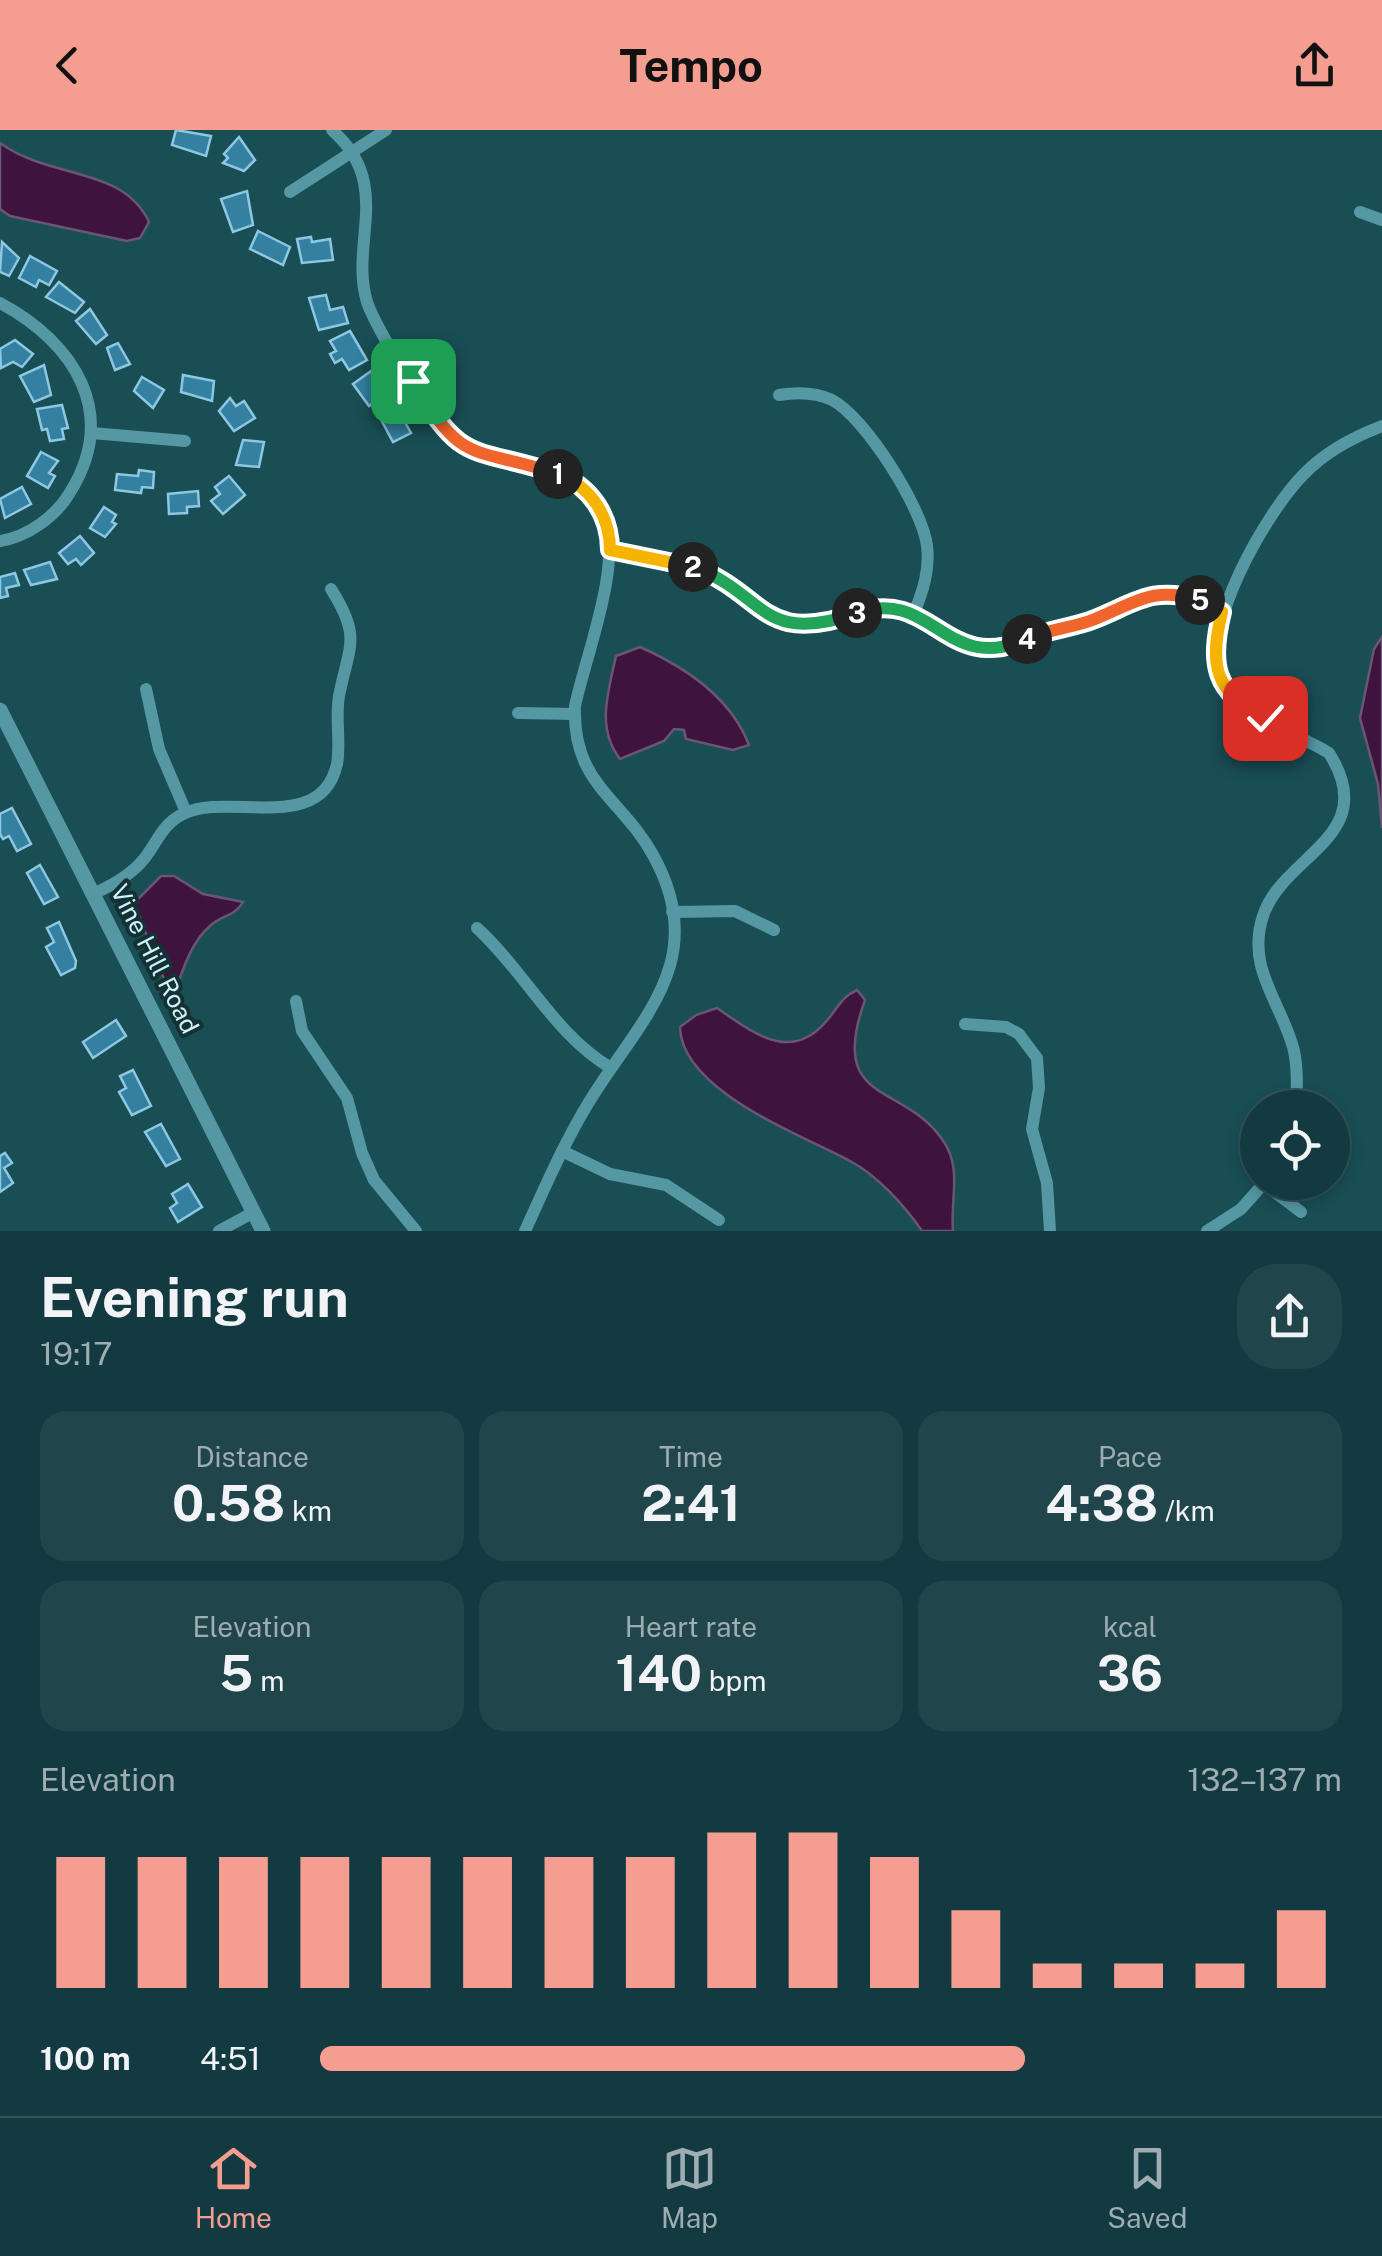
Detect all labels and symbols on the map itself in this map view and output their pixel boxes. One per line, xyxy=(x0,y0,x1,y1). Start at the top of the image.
pin xyxy=(371,339,456,424)
pin: 1 xyxy=(533,449,583,499)
pin: 2 xyxy=(668,542,718,592)
pin: 5 xyxy=(1175,575,1225,625)
pin: 3 xyxy=(832,588,882,638)
pin: 4 xyxy=(1002,614,1052,664)
pin xyxy=(1223,676,1308,761)
street label: Vine Hill Road xyxy=(105,879,205,1039)

